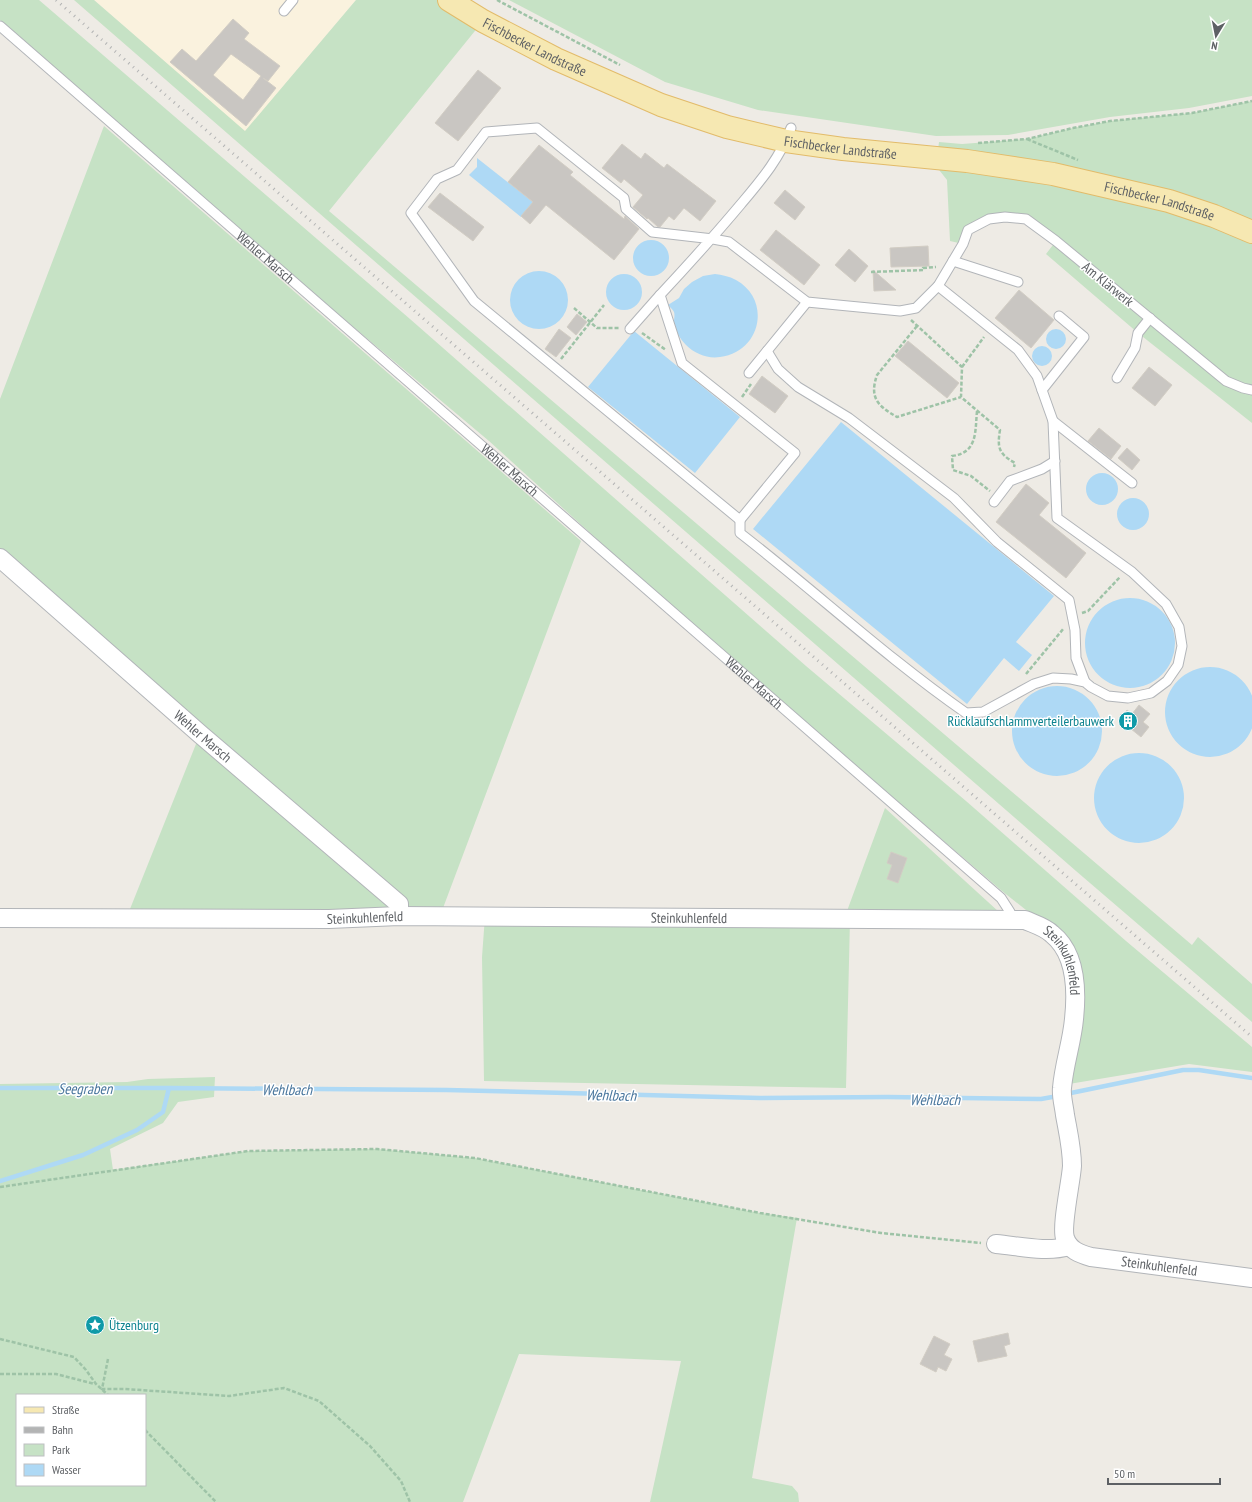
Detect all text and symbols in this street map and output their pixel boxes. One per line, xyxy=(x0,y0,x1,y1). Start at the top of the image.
street label: Fischbecker Landstraße xyxy=(480,14,590,80)
north arrow xyxy=(1196,16,1236,56)
text: N xyxy=(1210,38,1218,53)
street label: Fischbecker Landstraße xyxy=(783,132,898,163)
street label: Fischbecker Landstraße xyxy=(1103,177,1217,225)
street label: Wehler Marsch xyxy=(233,227,298,287)
street label: Am Klärwerk xyxy=(1078,258,1138,311)
street label: Wehler Marsch xyxy=(477,440,542,500)
street label: Wehler Marsch xyxy=(721,653,787,713)
street label: Wehler Marsch xyxy=(170,706,236,766)
building icon: Rücklaufschlammverteilerbauwerk xyxy=(1117,710,1139,732)
place label: Rücklaufschlammverteilerbauwerk xyxy=(948,712,1115,730)
street label: Steinkuhlenfeld xyxy=(326,907,403,928)
street label: Steinkuhlenfeld xyxy=(651,909,727,927)
street label: Steinkuhlenfeld xyxy=(1040,921,1084,995)
water label: Seegraben xyxy=(58,1079,114,1098)
water label: Wehlbach xyxy=(262,1080,314,1099)
water label: Wehlbach xyxy=(586,1085,638,1105)
water label: Wehlbach xyxy=(910,1090,962,1109)
street label: Steinkuhlenfeld xyxy=(1120,1252,1198,1280)
place icon: Ützenburg xyxy=(84,1314,106,1336)
place label: Ützenburg xyxy=(109,1316,159,1334)
legend xyxy=(16,1394,146,1486)
text: Straße xyxy=(52,1402,79,1417)
text: Bahn xyxy=(52,1422,73,1437)
text: Park xyxy=(52,1442,70,1457)
scale bar xyxy=(1108,1460,1220,1486)
text: Wasser xyxy=(52,1462,82,1477)
text: 50 m xyxy=(1114,1466,1135,1481)

